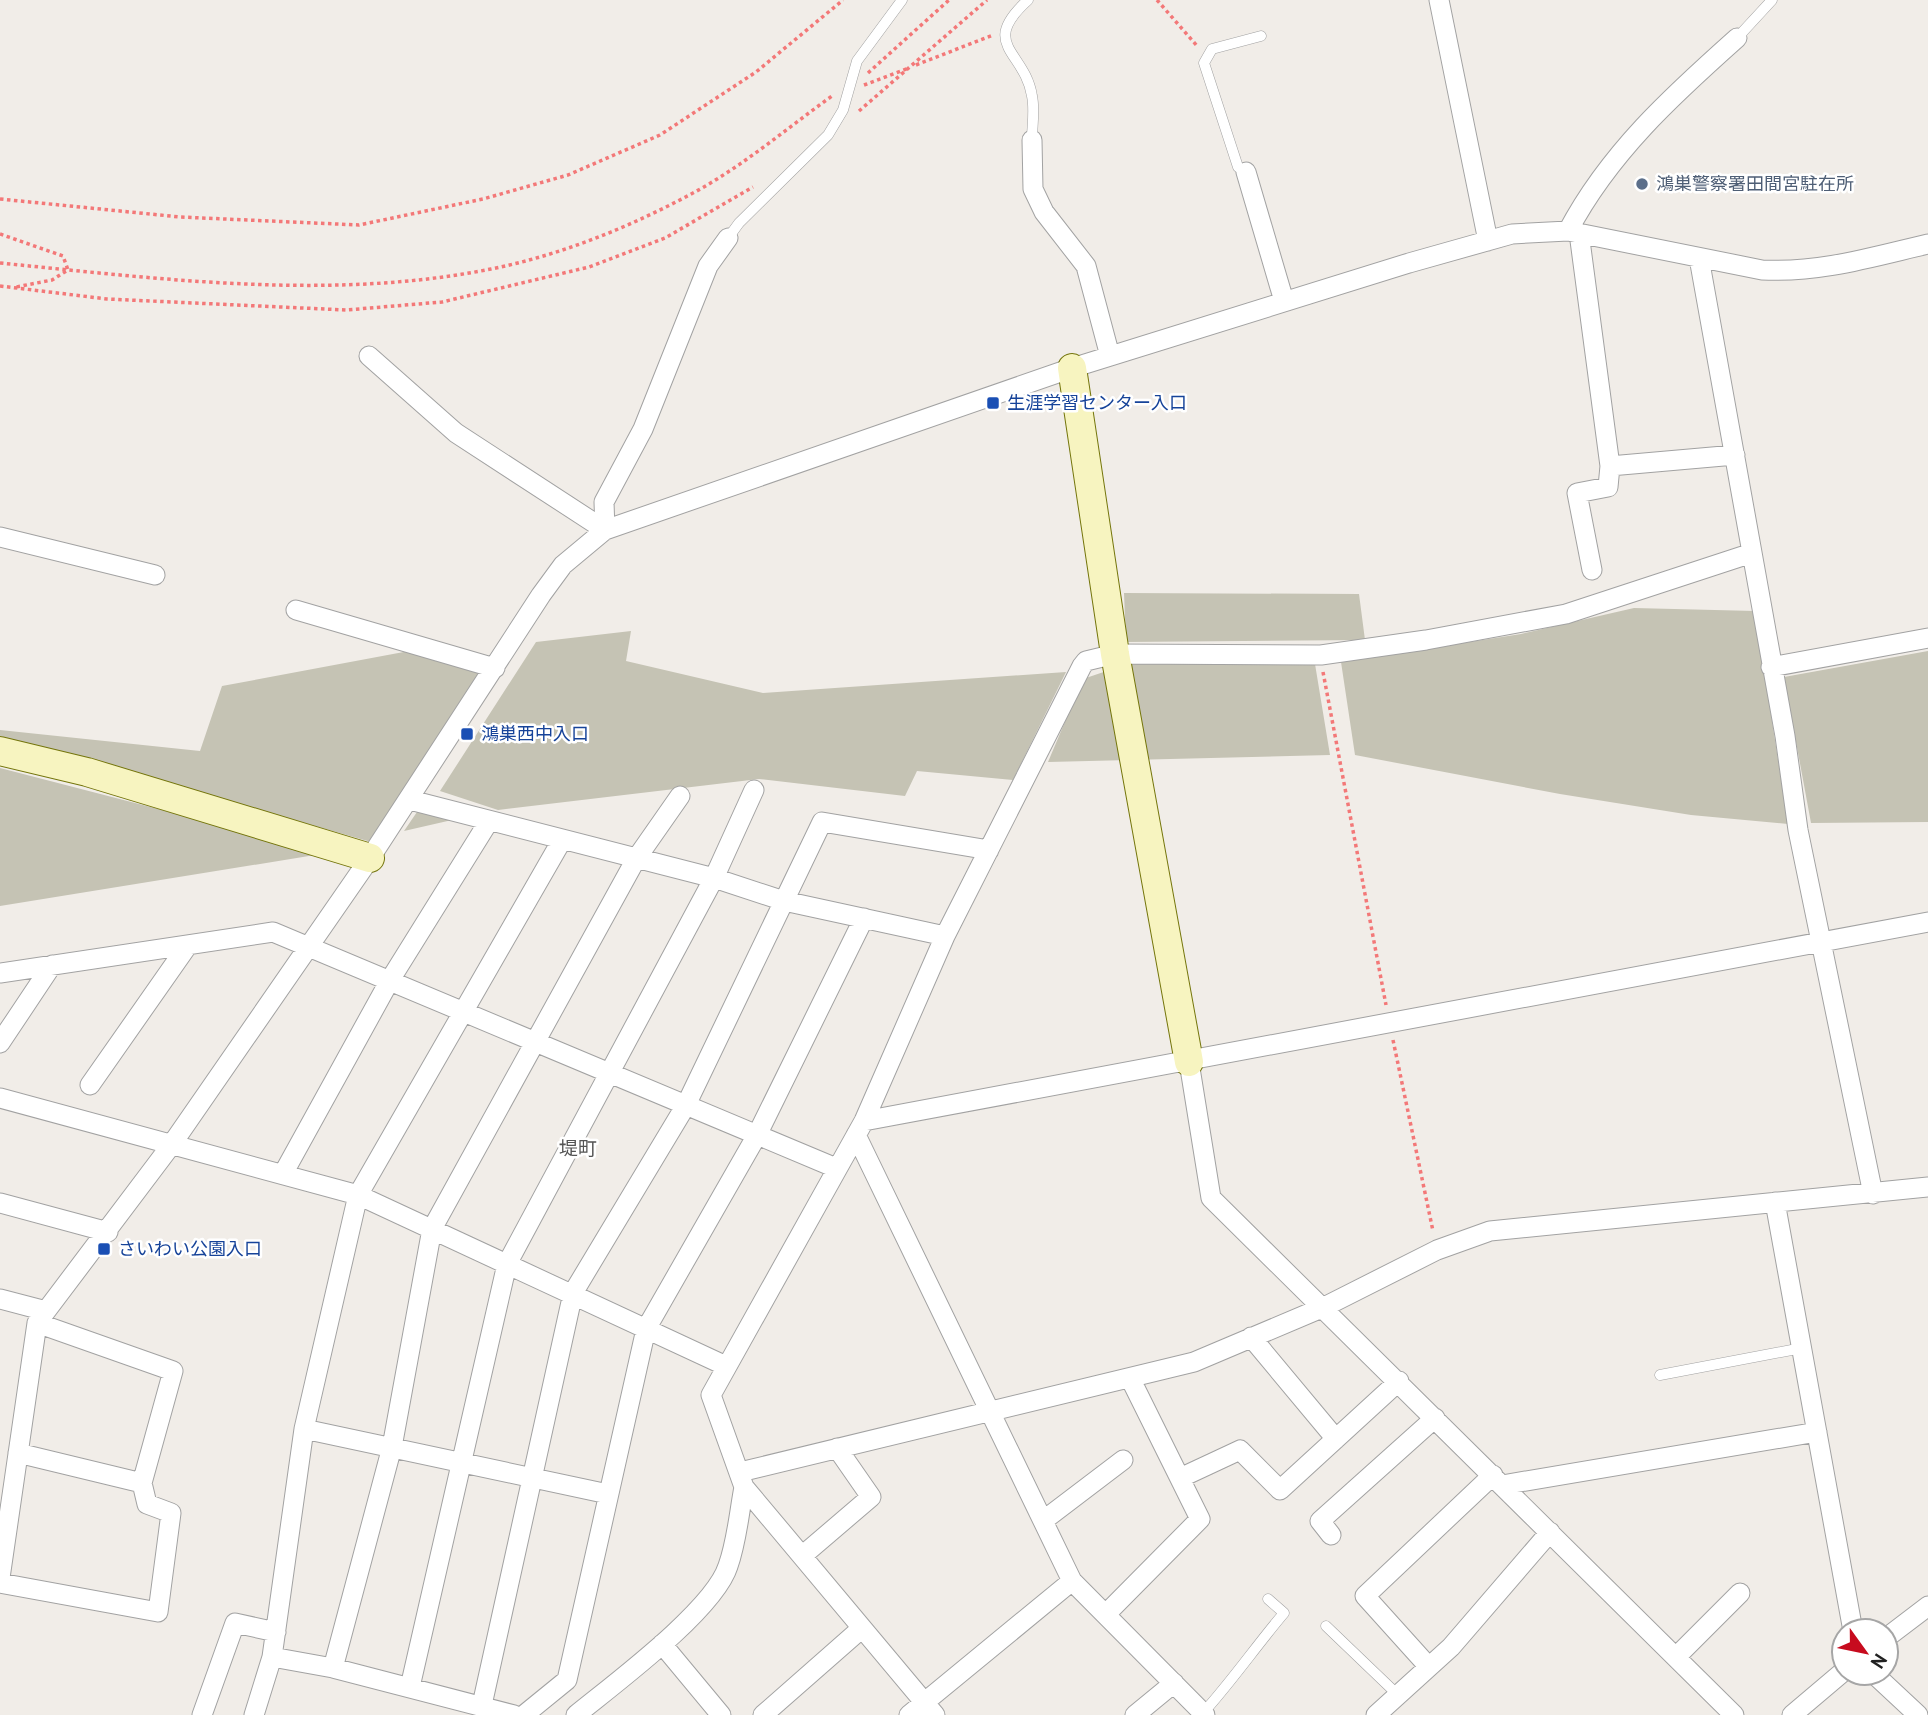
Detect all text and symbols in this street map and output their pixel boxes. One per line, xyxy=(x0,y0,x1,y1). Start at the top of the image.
place label: 鴻巣警察署田間宮駐在所 xyxy=(1656,172,1854,195)
marker: 鴻巣警察署田間宮駐在所 xyxy=(1634,176,1650,192)
place label: 生涯学習センター入口 xyxy=(1007,391,1187,414)
marker: 生涯学習センター入口 xyxy=(985,395,1001,411)
place label: 鴻巣西中入口 xyxy=(481,722,589,745)
marker: 鴻巣西中入口 xyxy=(459,726,475,742)
district label: 堤町 xyxy=(559,1136,597,1160)
place label: さいわい公園入口 xyxy=(118,1237,262,1260)
marker: さいわい公園入口 xyxy=(96,1241,112,1257)
north arrow xyxy=(1830,1617,1900,1687)
text: N xyxy=(1866,1649,1893,1673)

